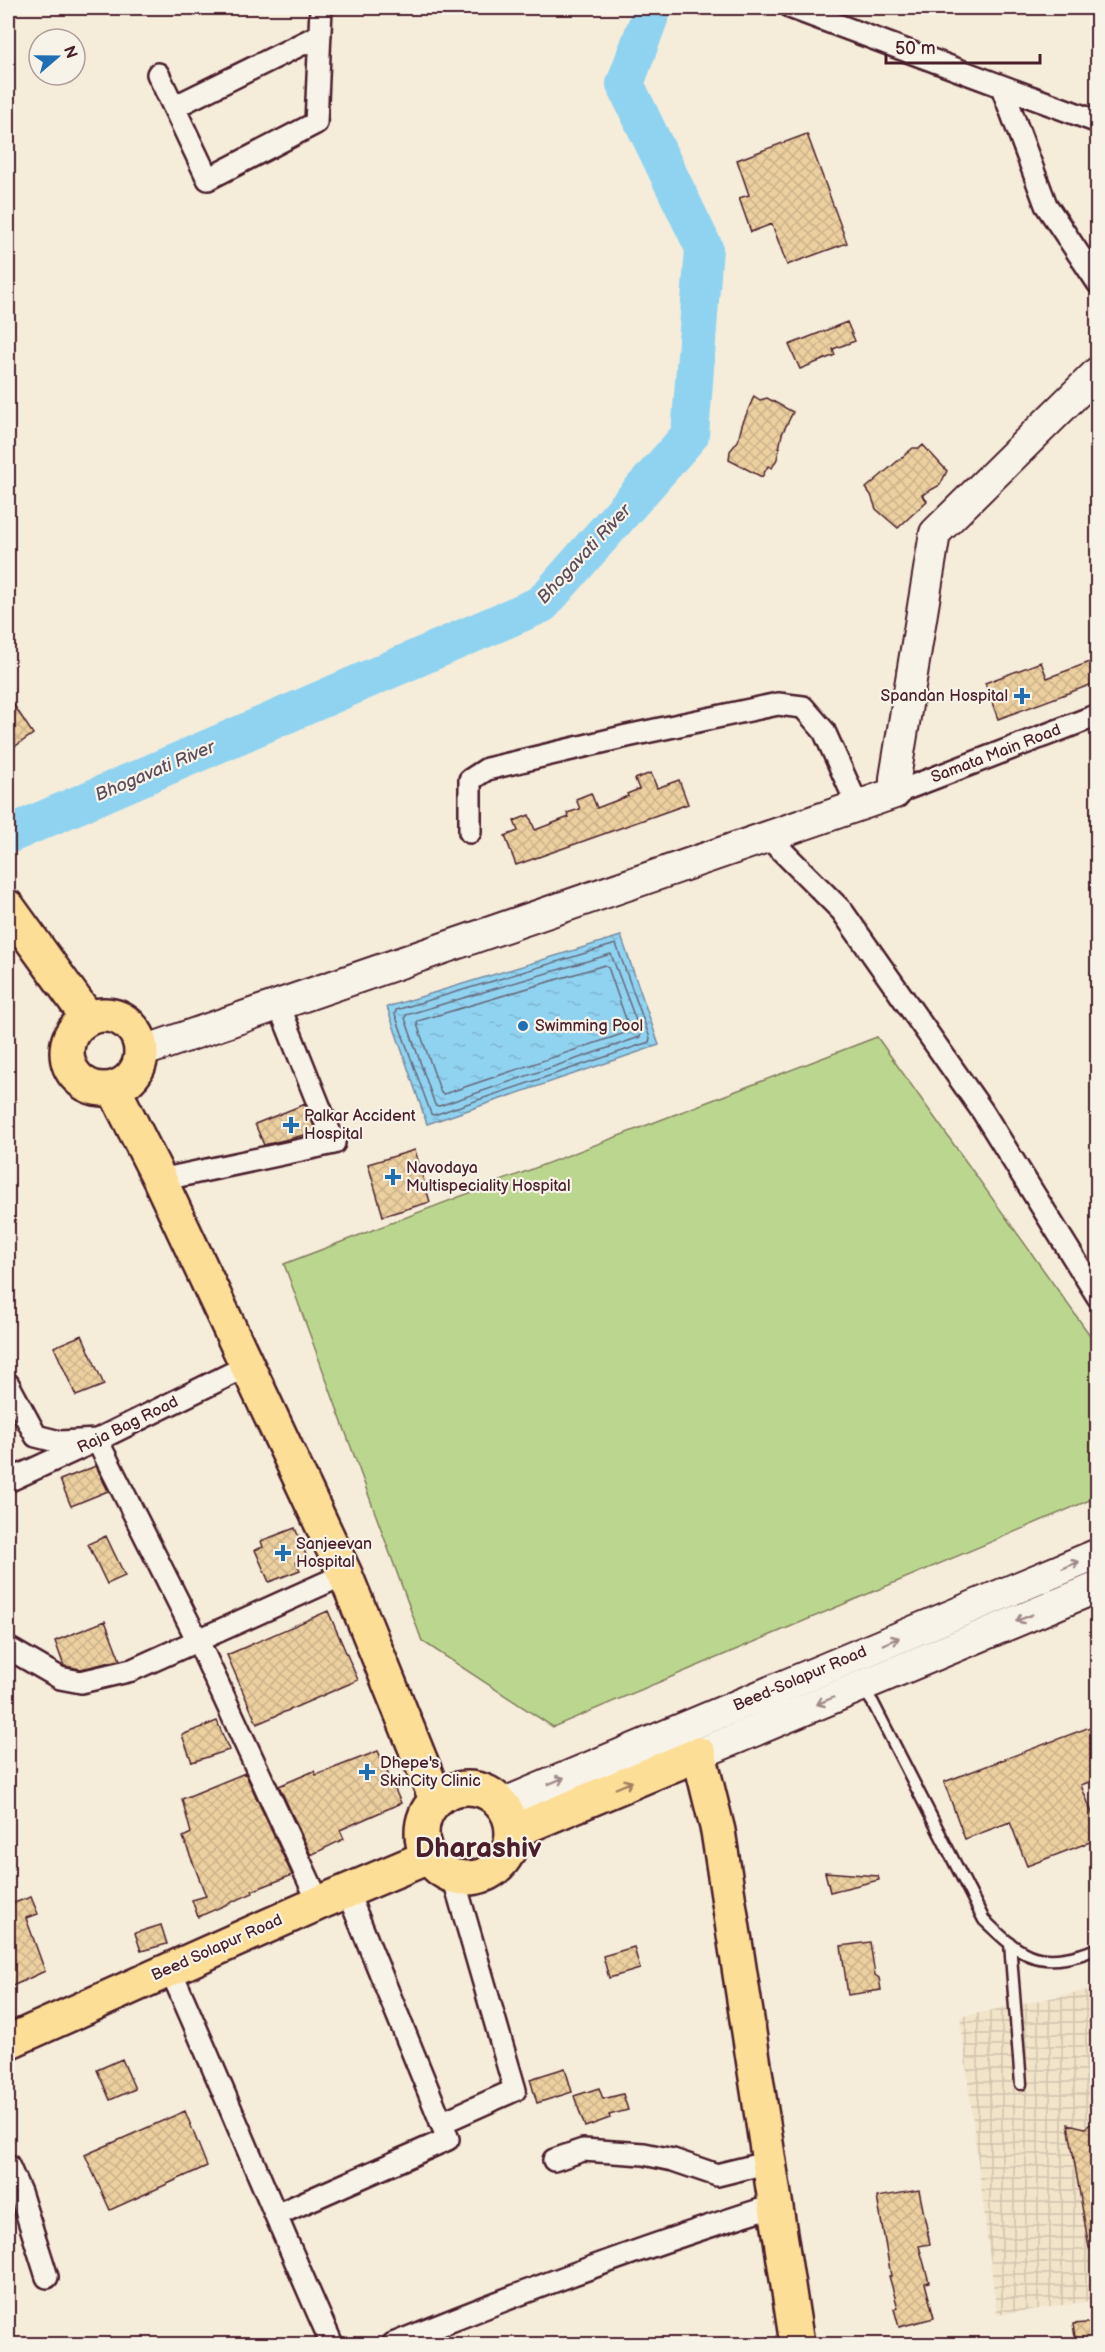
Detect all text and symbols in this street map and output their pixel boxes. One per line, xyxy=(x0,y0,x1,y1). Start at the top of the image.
north arrow xyxy=(27,27,87,87)
scale bar xyxy=(886,27,1040,65)
text: 50 m xyxy=(895,38,936,59)
text: N xyxy=(59,43,81,61)
water label: Bhogavati River xyxy=(533,499,636,608)
place label: Spandan Hospital xyxy=(881,687,1008,706)
marker: Spandan Hospital xyxy=(1013,687,1031,705)
street label: Samata Main Road xyxy=(928,720,1064,788)
water label: Bhogavati River xyxy=(92,736,219,806)
place label: Swimming Pool xyxy=(535,1017,643,1036)
marker: Swimming Pool xyxy=(516,1019,530,1033)
place label: Palkar Accident Hospital xyxy=(304,1107,416,1144)
marker: Palkar Accident Hospital xyxy=(282,1116,300,1134)
place label: Navodaya Multispeciality Hospital xyxy=(406,1159,570,1196)
marker: Navodaya Multispeciality Hospital xyxy=(384,1168,402,1186)
street label: Raja Bag Road xyxy=(74,1392,182,1458)
place label: Sanjeevan Hospital xyxy=(296,1535,372,1572)
marker: Sanjeevan Hospital xyxy=(274,1544,292,1562)
one-way arrow xyxy=(1061,1559,1079,1570)
one-way arrow xyxy=(1016,1613,1034,1624)
one-way arrow xyxy=(881,1635,900,1646)
street label: Beed-Solapur Road xyxy=(730,1642,870,1716)
one-way arrow xyxy=(816,1696,835,1707)
place label: Dhepe's SkinCity Clinic xyxy=(380,1754,481,1791)
marker: Dhepe's SkinCity Clinic xyxy=(358,1763,376,1781)
one-way arrow xyxy=(547,1775,565,1787)
one-way arrow xyxy=(615,1779,633,1790)
district label: Dharashiv xyxy=(415,1832,542,1865)
street label: Beed Solapur Road xyxy=(149,1911,285,1985)

